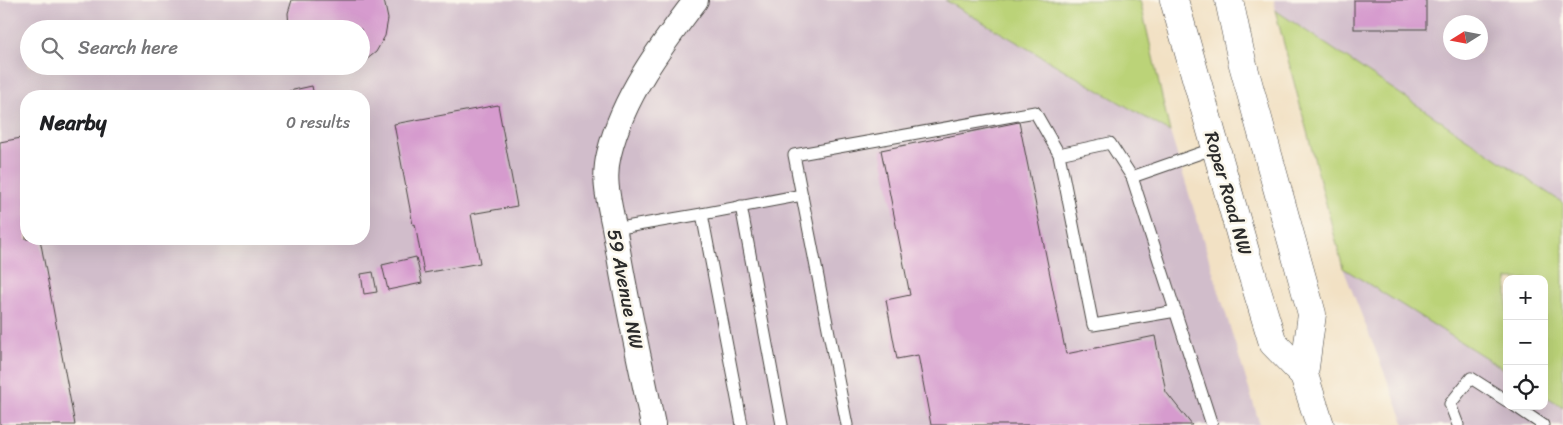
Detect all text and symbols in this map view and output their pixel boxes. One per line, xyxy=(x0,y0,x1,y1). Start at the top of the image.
north arrow xyxy=(1443,15,1488,60)
search box xyxy=(20,20,370,75)
text: Search here xyxy=(78,31,178,64)
icon: search xyxy=(38,34,66,62)
text: Nearby xyxy=(40,104,106,142)
text: 0 results xyxy=(286,108,350,137)
street label: Roper Road NW xyxy=(1195,127,1262,259)
street label: 59 Avenue NW xyxy=(598,226,653,352)
map controls xyxy=(1503,275,1548,410)
button: + xyxy=(1503,275,1548,320)
button: − xyxy=(1503,320,1548,365)
button: locate xyxy=(1503,365,1548,410)

